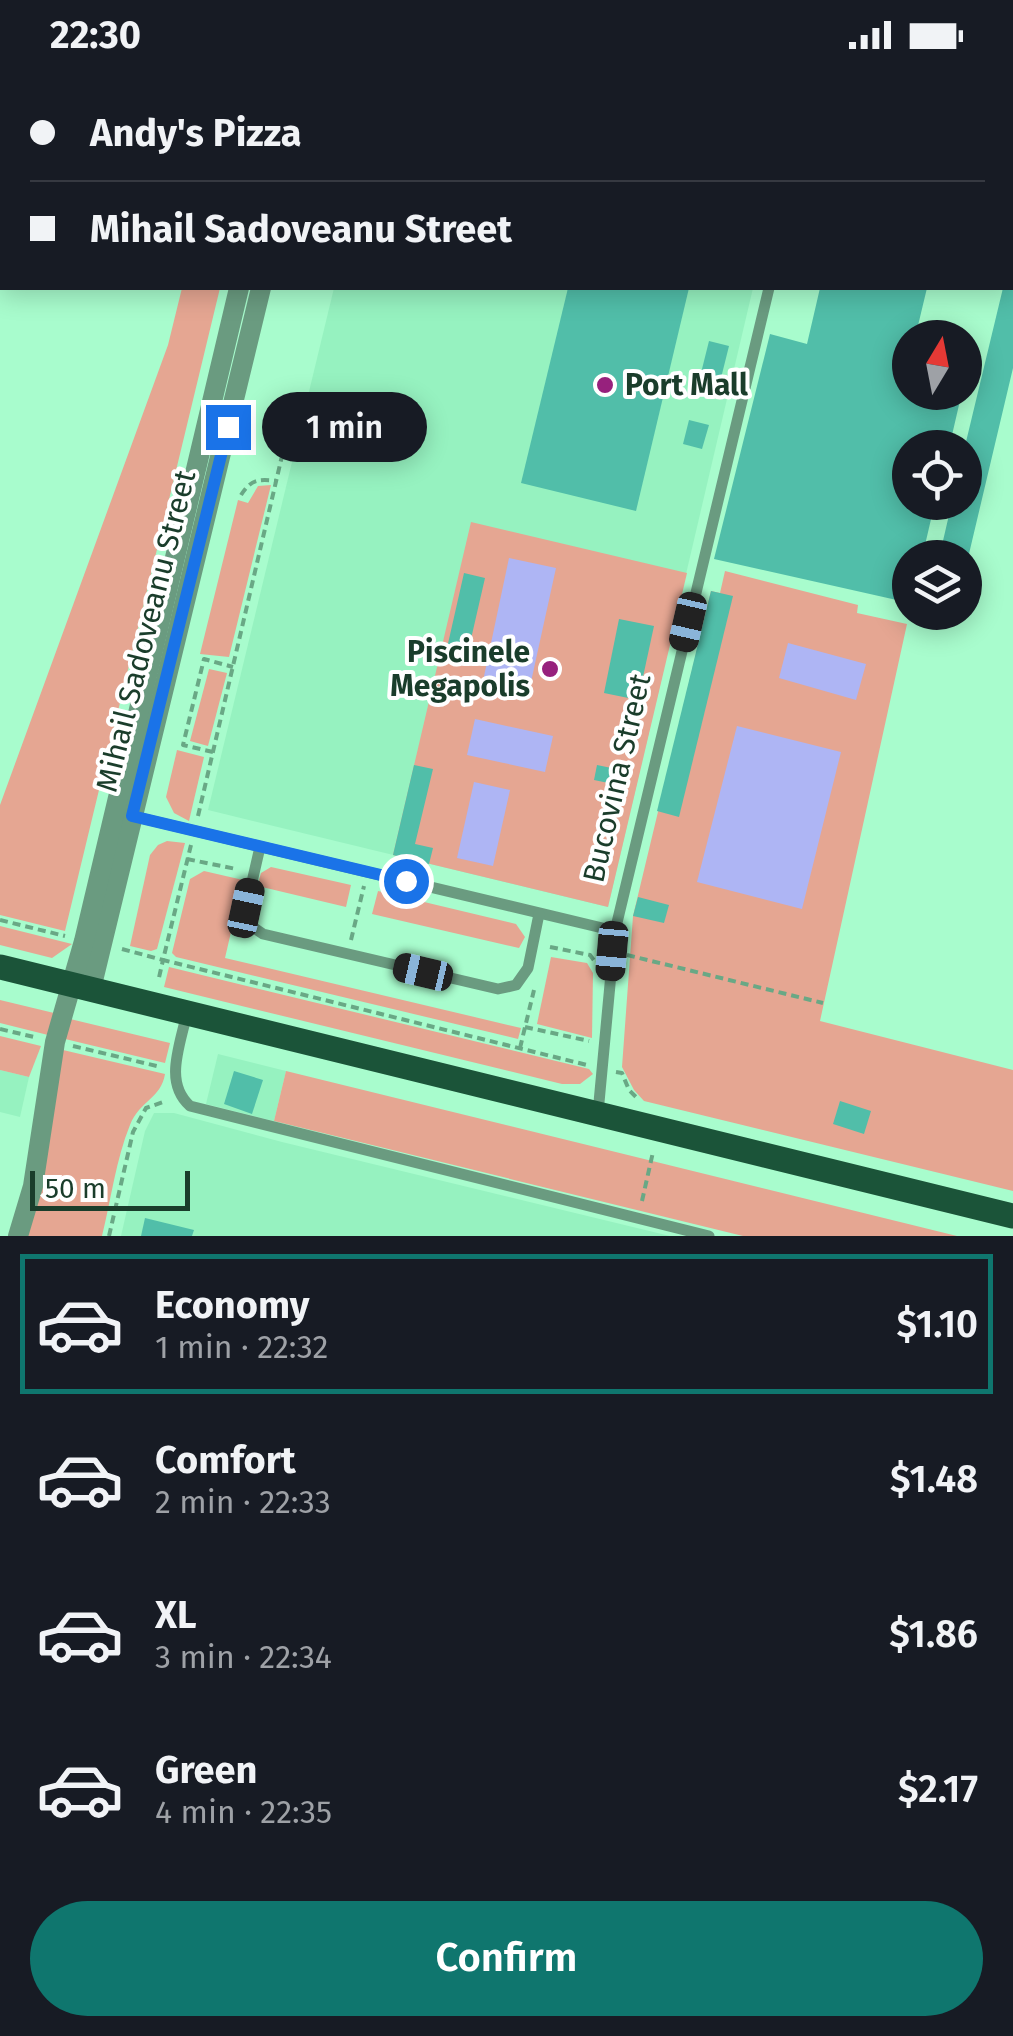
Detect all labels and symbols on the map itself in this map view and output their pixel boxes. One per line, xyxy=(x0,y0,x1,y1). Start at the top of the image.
north arrow xyxy=(892,320,982,410)
place label: Port Mall xyxy=(625,367,748,403)
marker: Port Mall xyxy=(594,374,616,396)
callout: 1 min xyxy=(263,392,428,462)
route end xyxy=(206,405,251,450)
street label: Mihail Sadoveanu Street xyxy=(89,466,203,796)
car xyxy=(667,589,709,655)
place label: Piscinele Megapolis xyxy=(390,634,530,704)
marker: Piscinele Megapolis xyxy=(539,658,561,680)
street label: Bucovina Street xyxy=(575,670,659,886)
route start xyxy=(384,859,429,904)
car xyxy=(225,876,267,940)
car xyxy=(594,920,630,982)
car xyxy=(390,951,456,993)
scale bar xyxy=(30,1166,190,1210)

